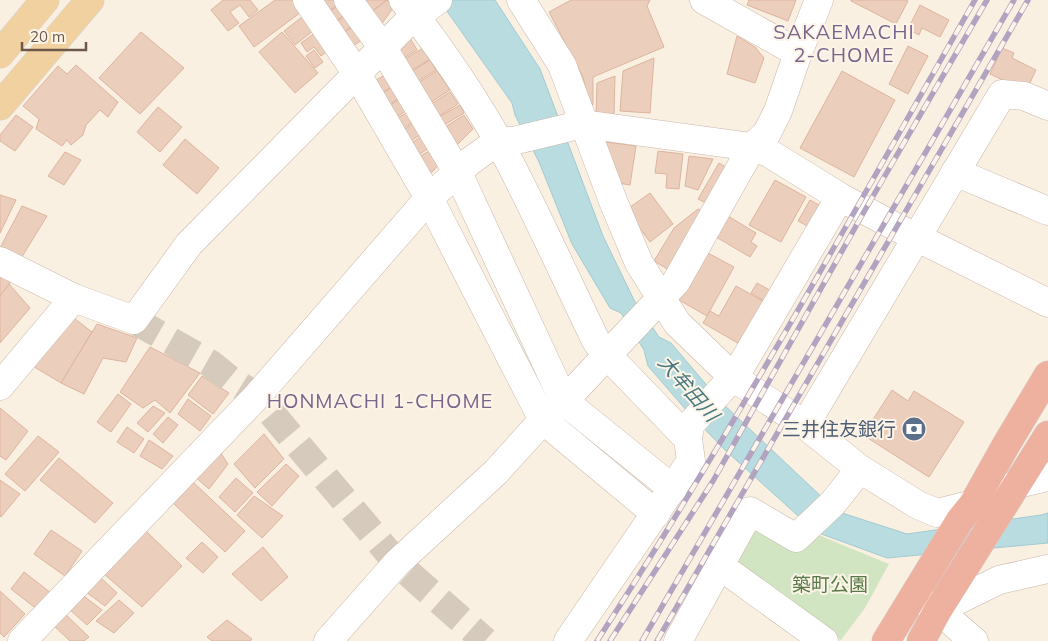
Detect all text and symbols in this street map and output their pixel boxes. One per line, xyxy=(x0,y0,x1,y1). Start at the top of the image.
district label: SAKAEMACHI 2-CHOME xyxy=(773,19,915,67)
scale bar xyxy=(22,20,86,52)
text: 20 m xyxy=(30,27,65,46)
water label: 大牟田川 xyxy=(653,350,726,428)
district label: HONMACHI 1-CHOME xyxy=(267,388,493,413)
bank icon: 三井住友銀行 xyxy=(901,416,927,442)
place label: 三井住友銀行 xyxy=(782,417,896,441)
park label: 築町公園 xyxy=(792,572,868,596)

